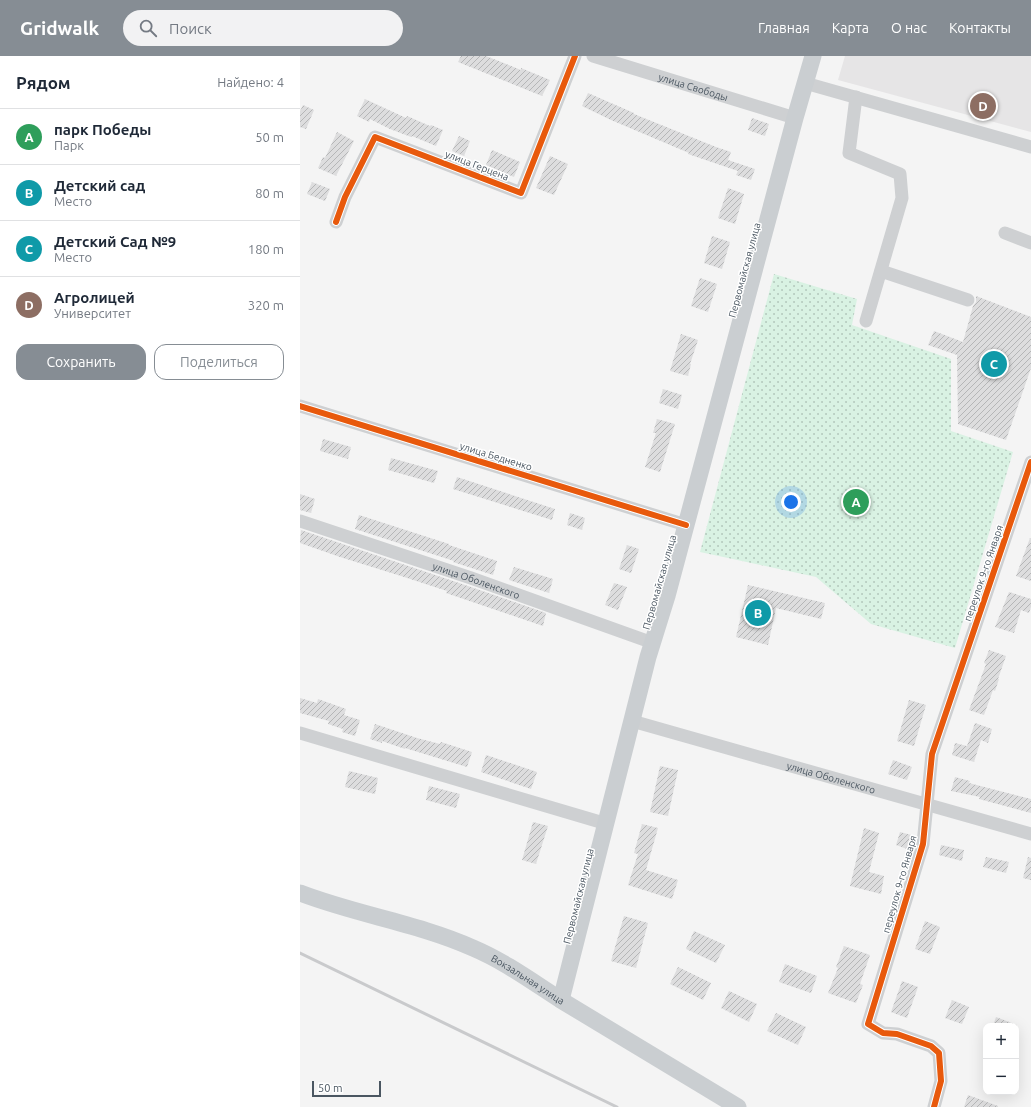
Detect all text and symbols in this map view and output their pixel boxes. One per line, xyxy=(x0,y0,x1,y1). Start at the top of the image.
search box xyxy=(123,10,403,46)
text: Gridwalk xyxy=(20,17,99,39)
icon: search xyxy=(137,17,159,39)
text: Поиск xyxy=(169,20,212,37)
text: Главная xyxy=(758,20,810,36)
text: Карта xyxy=(832,20,869,36)
text: О нас xyxy=(891,20,927,36)
text: Контакты xyxy=(949,20,1011,36)
street label: улица Свободы xyxy=(657,71,729,103)
text: Рядом xyxy=(16,73,71,92)
text: Найдено: 4 xyxy=(217,75,284,89)
pin: D xyxy=(970,91,996,121)
text: парк Победы xyxy=(54,121,151,138)
text: A xyxy=(24,130,34,144)
text: 50 m xyxy=(255,130,284,144)
text: Парк xyxy=(54,138,84,152)
street label: улица Герцена xyxy=(443,148,510,183)
text: Детский сад xyxy=(54,177,145,194)
text: B xyxy=(25,186,33,200)
text: 80 m xyxy=(255,186,284,200)
text: Место xyxy=(54,194,92,208)
street label: Первомайская улица xyxy=(726,221,762,319)
text: Детский Сад №9 xyxy=(54,233,176,250)
text: C xyxy=(25,242,33,256)
text: 180 m xyxy=(248,242,284,256)
text: Место xyxy=(54,250,92,264)
text: Агролицей xyxy=(54,289,135,306)
text: D xyxy=(24,298,34,312)
text: 320 m xyxy=(248,298,284,312)
text: Университет xyxy=(54,306,131,320)
button: Сохранить xyxy=(16,344,146,380)
button: Поделиться xyxy=(154,344,284,380)
pin: C xyxy=(981,349,1007,379)
street label: улица Бедненко xyxy=(458,440,534,473)
pin: A xyxy=(843,487,869,517)
your location xyxy=(781,492,801,512)
street label: переулок 9-го Января xyxy=(962,524,1005,623)
street label: Первомайская улица xyxy=(641,534,678,631)
street label: улица Оболенского xyxy=(431,561,521,601)
pin: B xyxy=(745,598,771,628)
street label: улица Оболенского xyxy=(785,760,877,796)
street label: переулок 9-го Января xyxy=(880,834,919,934)
street label: Первомайская улица xyxy=(561,847,596,945)
street label: Вокзальная улица xyxy=(489,953,566,1007)
map controls xyxy=(983,1023,1019,1095)
button: + xyxy=(983,1023,1019,1059)
button: − xyxy=(983,1059,1019,1095)
scale bar xyxy=(312,1079,381,1098)
text: 50 m xyxy=(318,1082,342,1094)

